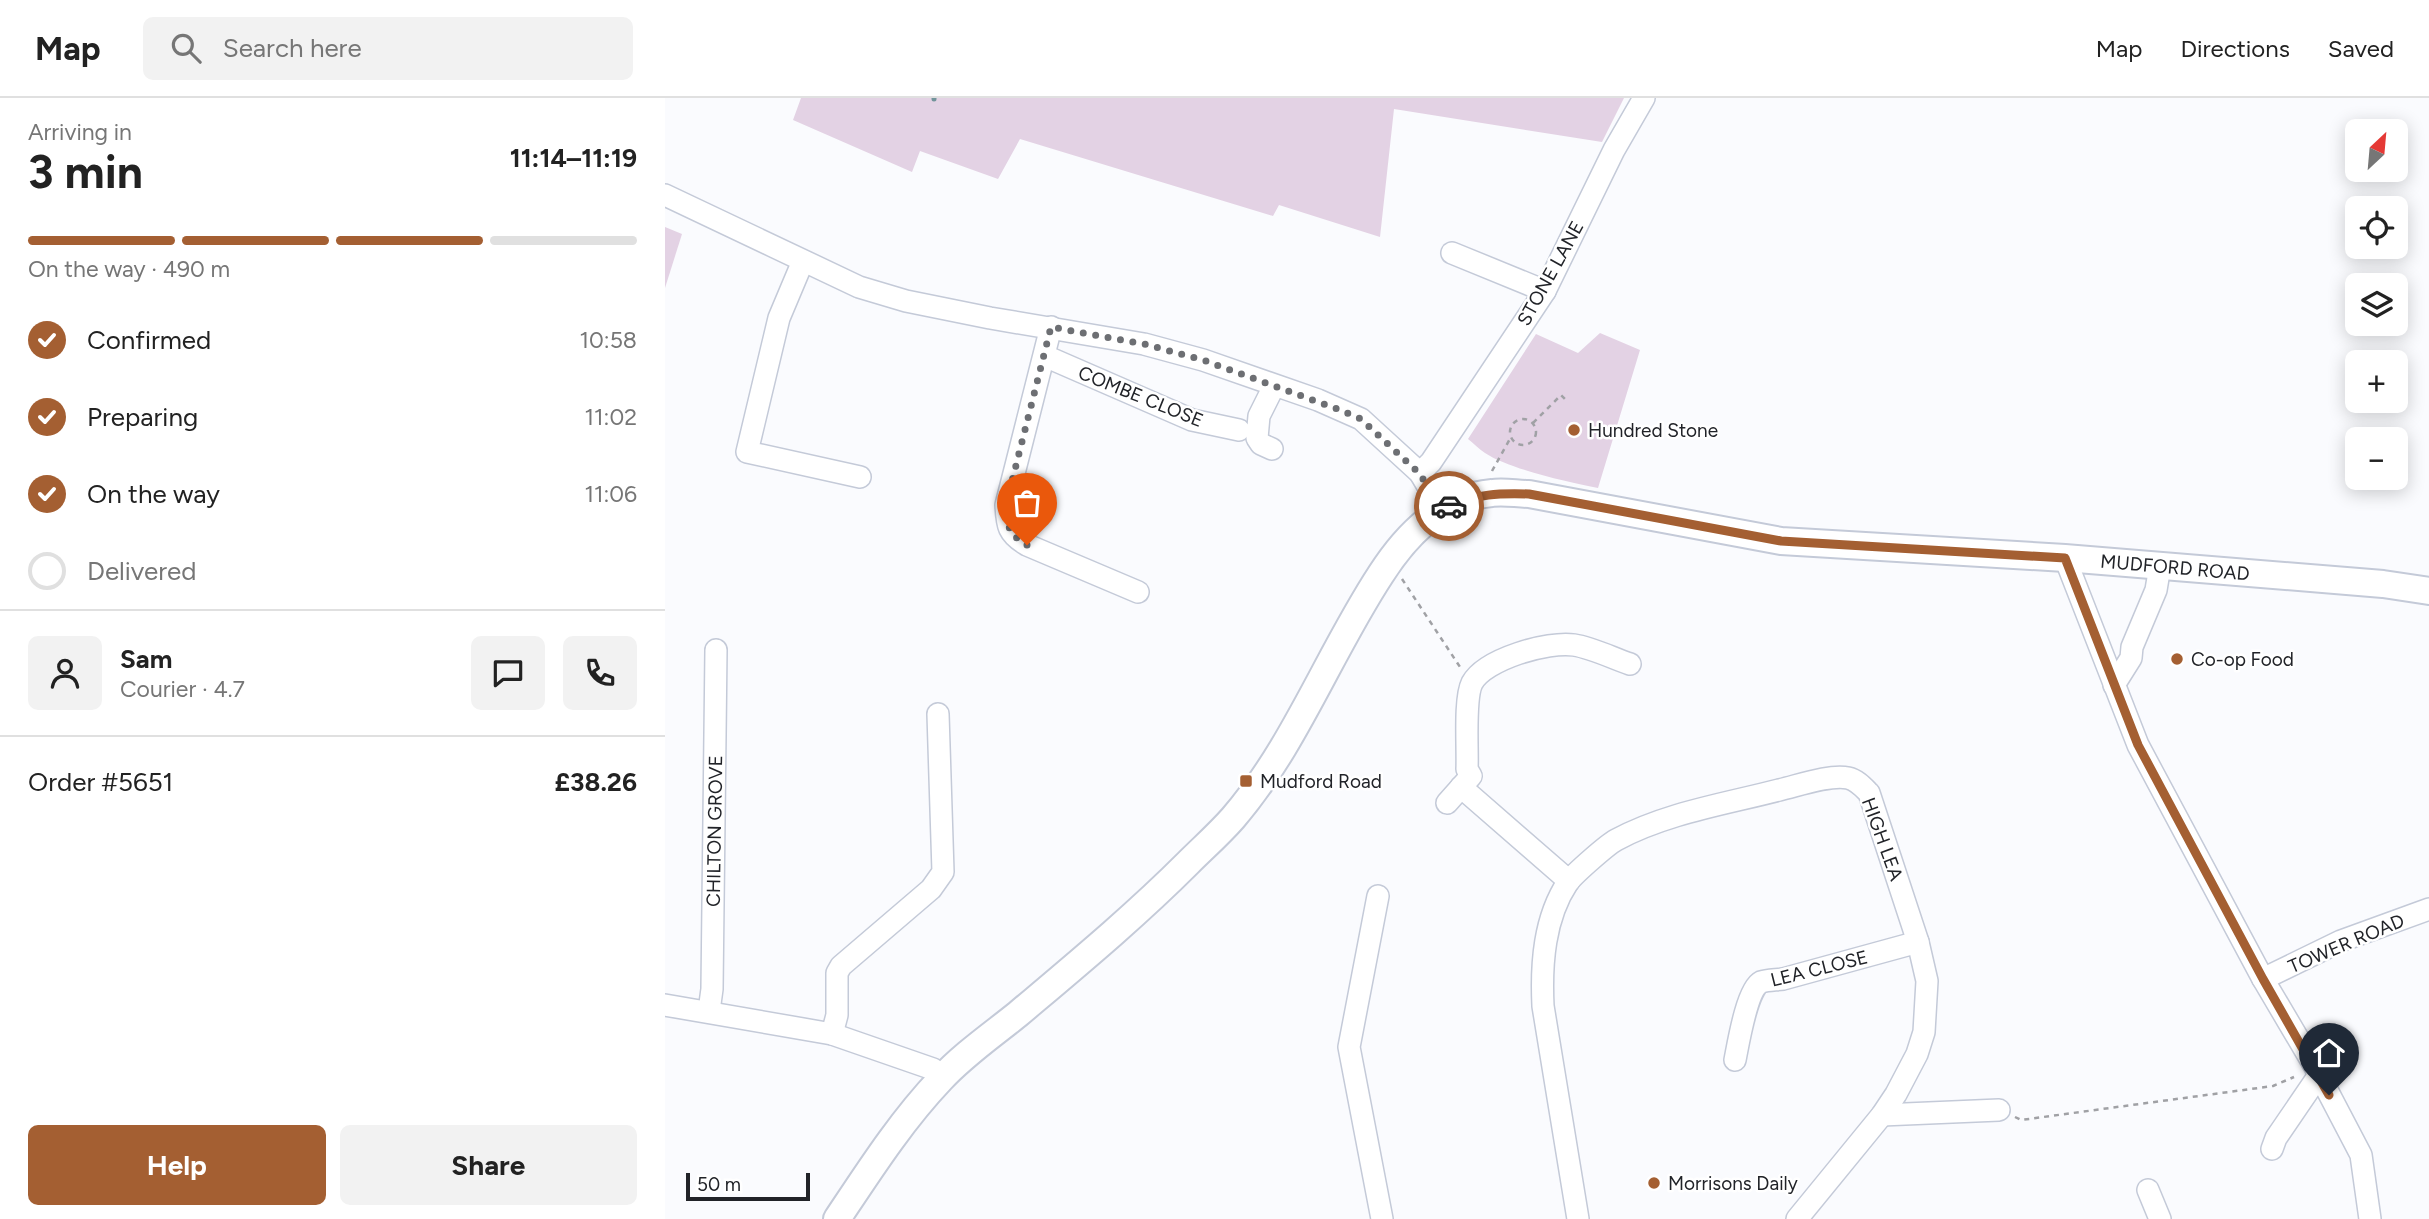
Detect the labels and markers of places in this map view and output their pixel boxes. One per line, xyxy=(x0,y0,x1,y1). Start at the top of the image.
place label: Hundred Stone xyxy=(1588,419,1718,442)
marker: Hundred Stone xyxy=(1566,422,1582,438)
pin xyxy=(997,473,1057,545)
place label: Co-op Food xyxy=(2191,648,2294,671)
marker: Co-op Food xyxy=(2169,651,2185,667)
place label: Mudford Road xyxy=(1260,770,1382,793)
marker: Mudford Road xyxy=(1238,773,1254,789)
pin xyxy=(2299,1023,2359,1095)
place label: Morrisons Daily xyxy=(1668,1172,1798,1195)
marker: Morrisons Daily xyxy=(1646,1175,1662,1191)

